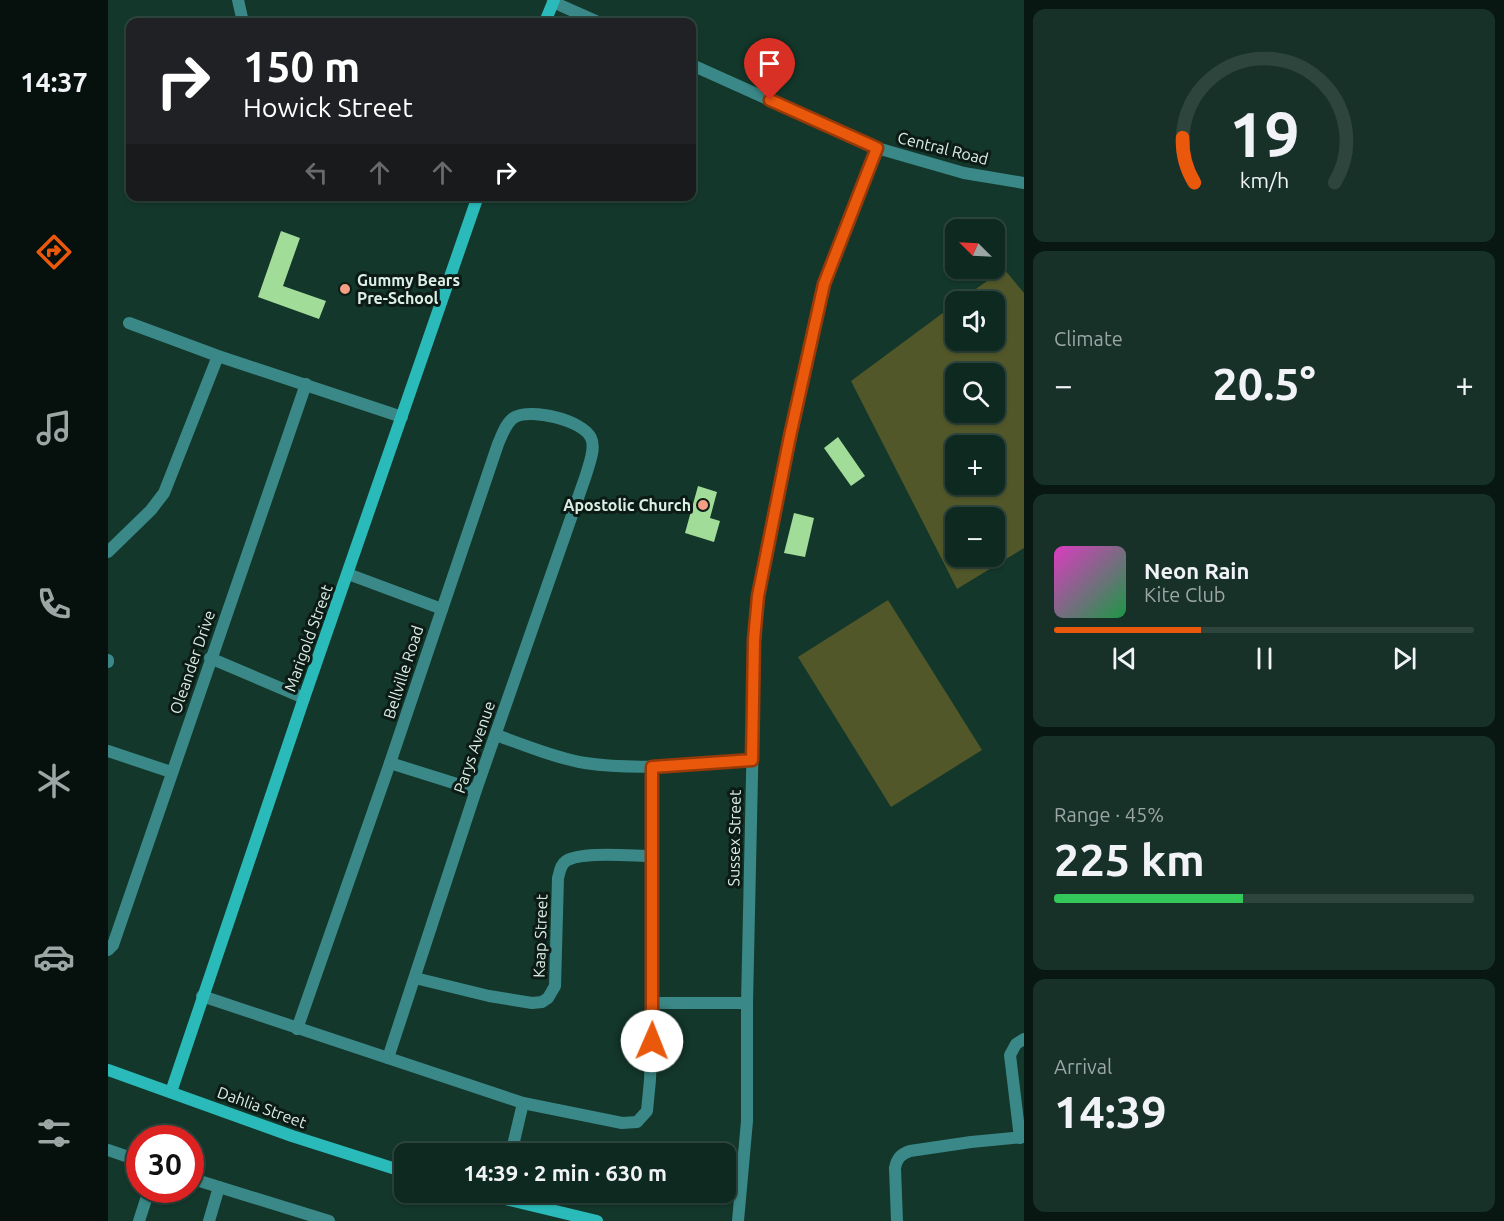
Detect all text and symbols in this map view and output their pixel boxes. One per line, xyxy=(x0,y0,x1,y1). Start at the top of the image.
pin xyxy=(744,38,795,100)
icon: right xyxy=(144,42,222,120)
text: 150 m xyxy=(243,43,360,90)
icon: arrive xyxy=(753,47,786,80)
text: 14:37 xyxy=(20,67,88,97)
text: Howick Street xyxy=(243,92,413,122)
text: 19 xyxy=(1229,99,1299,169)
street label: Central Road xyxy=(896,128,990,168)
icon: left xyxy=(300,156,333,189)
icon: ahead xyxy=(363,156,396,189)
icon: ahead xyxy=(426,156,459,189)
icon: right xyxy=(489,156,522,189)
text: km/h xyxy=(1239,168,1289,192)
north arrow xyxy=(945,219,1005,279)
map controls xyxy=(945,219,1005,567)
icon: directions xyxy=(33,231,75,273)
place label: Gummy Bears Pre-School xyxy=(357,271,460,307)
marker: Gummy Bears Pre-School xyxy=(338,282,352,296)
button: sound xyxy=(945,291,1005,351)
text: Climate xyxy=(1054,327,1123,350)
text: 20.5° xyxy=(1212,358,1316,409)
button: search xyxy=(945,363,1005,423)
text: − xyxy=(1054,366,1073,403)
text: + xyxy=(1455,366,1474,403)
icon: music xyxy=(33,407,75,449)
button: + xyxy=(945,435,1005,495)
place label: Apostolic Church xyxy=(563,496,691,514)
marker: Apostolic Church xyxy=(696,498,710,512)
button: − xyxy=(945,507,1005,567)
text: Neon Rain xyxy=(1144,558,1249,583)
street label: Marigold Street xyxy=(280,581,336,694)
icon: phone xyxy=(33,583,75,625)
text: Kite Club xyxy=(1144,583,1226,606)
street label: Oleander Drive xyxy=(166,608,218,716)
street label: Bellville Road xyxy=(379,623,427,721)
icon: previous xyxy=(1108,642,1141,675)
icon: pause xyxy=(1248,642,1281,675)
icon: next xyxy=(1388,642,1421,675)
street label: Parys Avenue xyxy=(450,699,498,795)
icon: climate xyxy=(33,760,75,802)
street label: Sussex Street xyxy=(724,789,744,886)
text: Range · 45% xyxy=(1054,803,1164,826)
text: 225 km xyxy=(1054,834,1205,885)
street label: Kaap Street xyxy=(530,893,550,978)
icon: car xyxy=(33,936,75,978)
position arrow xyxy=(620,1009,684,1073)
text: Arrival xyxy=(1054,1055,1112,1078)
street label: Dahlia Street xyxy=(215,1083,310,1132)
text: 14:39 xyxy=(1054,1086,1167,1137)
icon: filters xyxy=(33,1112,75,1154)
speed limit sign: 30 xyxy=(126,1125,204,1203)
text: 14:39 · 2 min · 630 m xyxy=(463,1160,667,1185)

